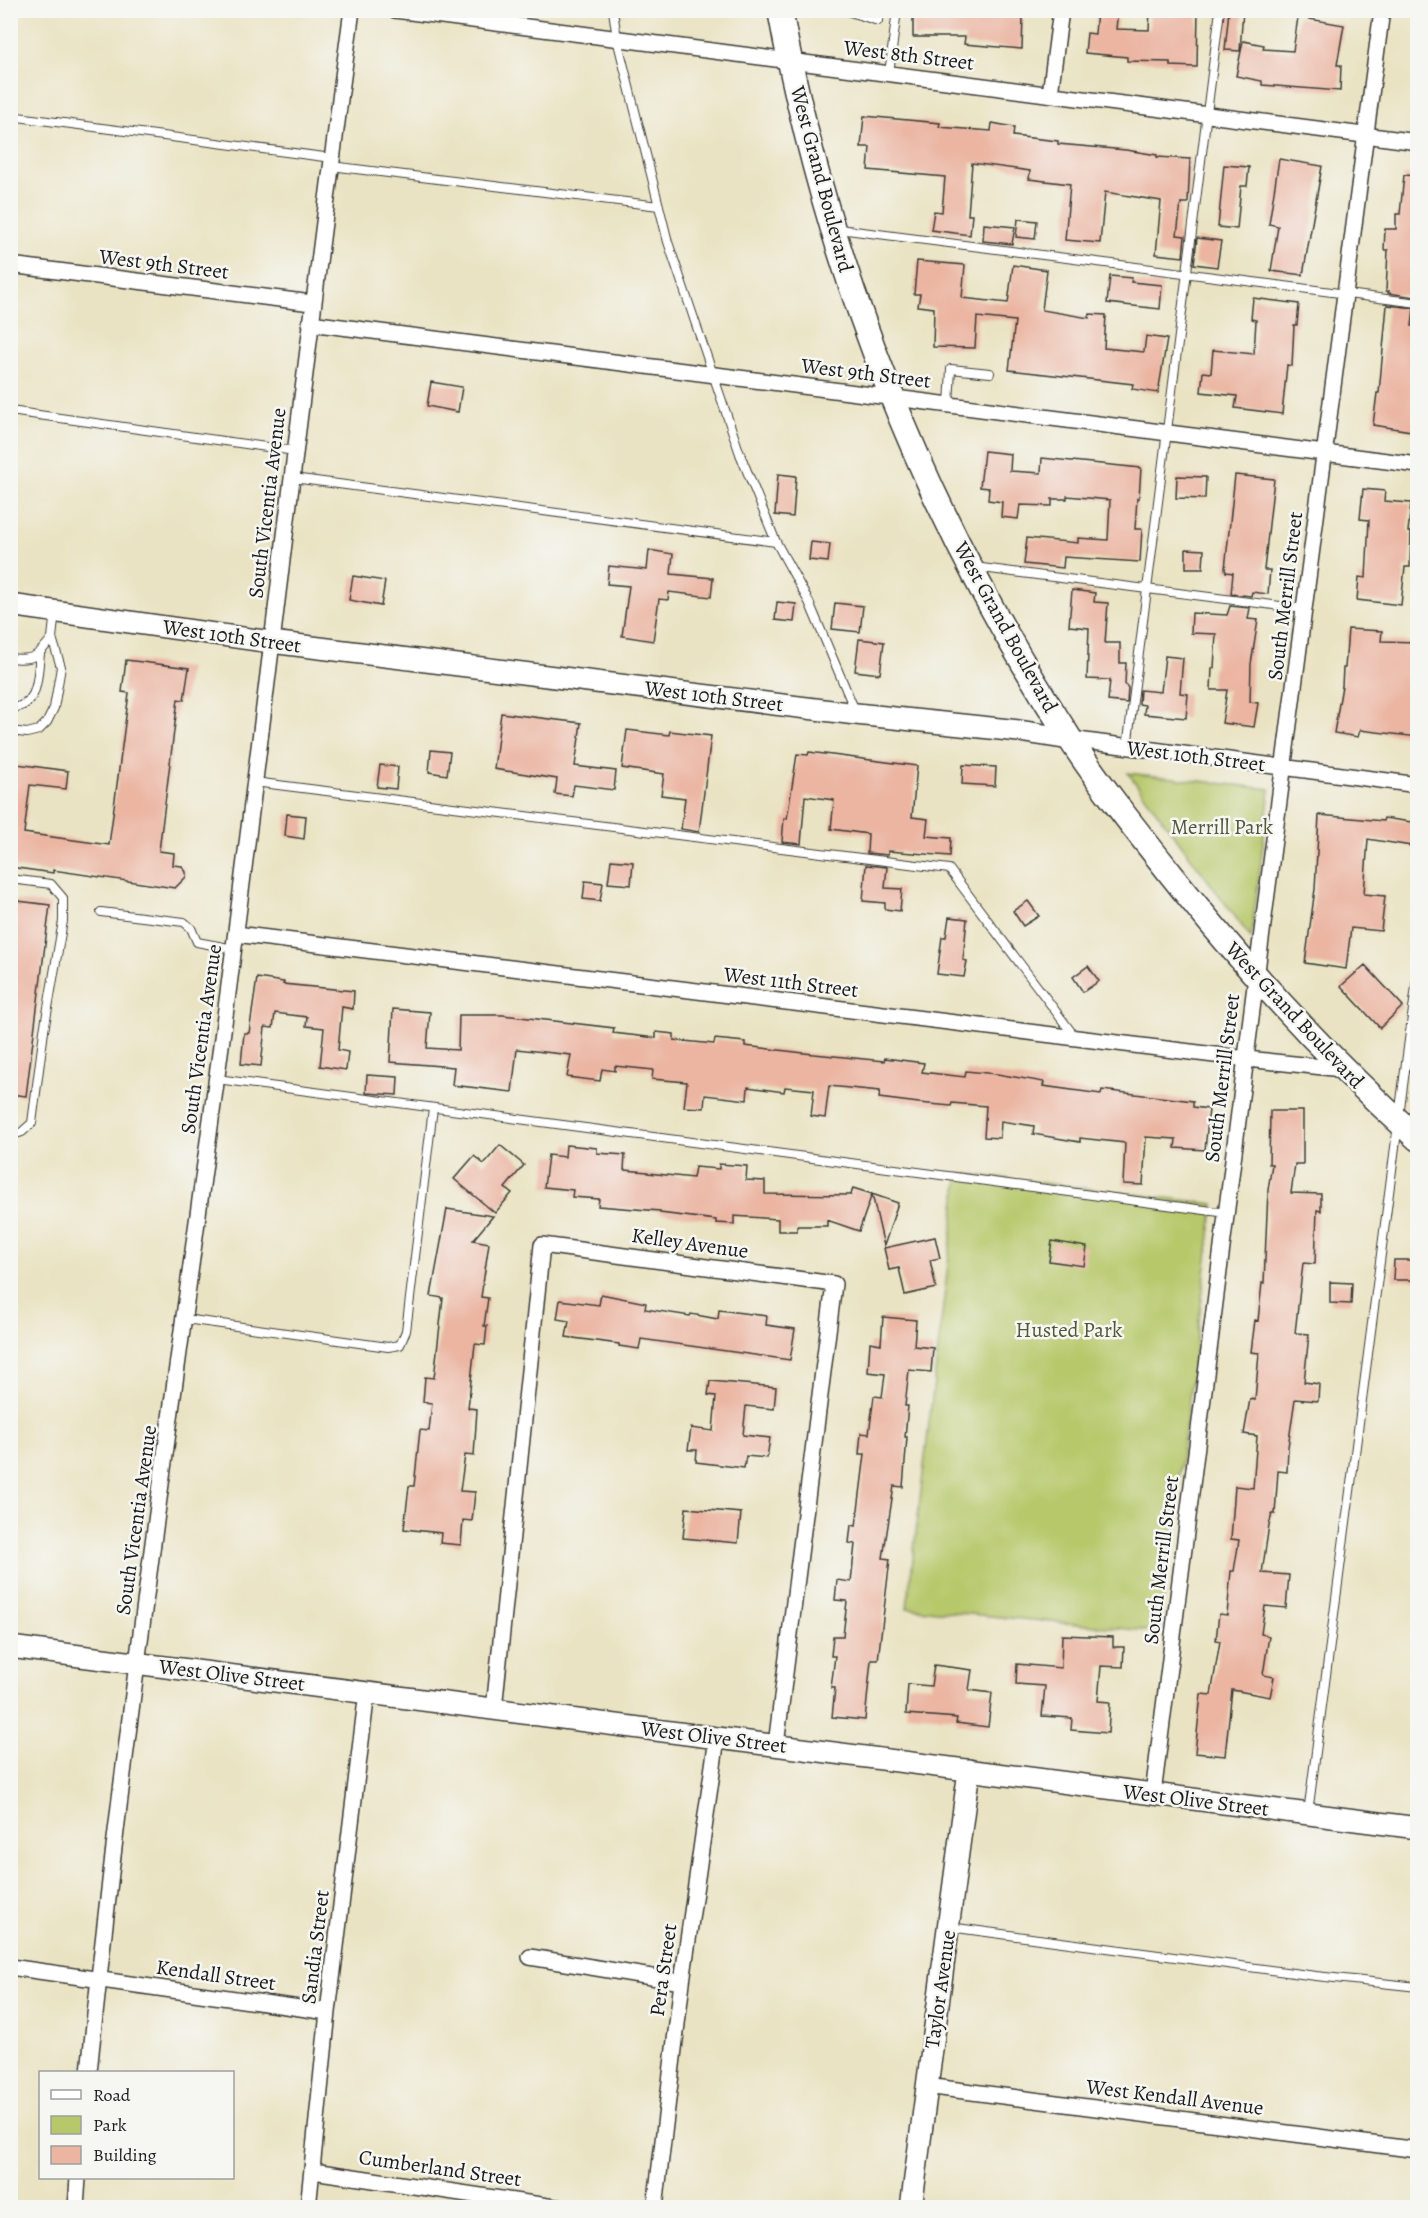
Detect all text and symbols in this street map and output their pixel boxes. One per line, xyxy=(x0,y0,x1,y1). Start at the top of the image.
street label: West 8th Street xyxy=(841,33,976,77)
street label: West Grand Boulevard xyxy=(783,82,861,276)
street label: West 9th Street xyxy=(97,242,231,286)
street label: West 9th Street xyxy=(799,351,933,395)
street label: South Vicentia Avenue xyxy=(241,406,293,600)
street label: South Merrill Street xyxy=(1261,510,1309,682)
street label: West Grand Boulevard xyxy=(947,536,1065,718)
street label: West 10th Street xyxy=(160,612,303,660)
street label: West 10th Street xyxy=(642,673,785,718)
street label: West 10th Street xyxy=(1124,733,1267,778)
park label: Merrill Park xyxy=(1171,813,1274,841)
street label: West Grand Boulevard xyxy=(1219,935,1371,1095)
street label: South Vicentia Avenue xyxy=(174,942,228,1136)
street label: West 11th Street xyxy=(721,960,860,1004)
street label: South Merrill Street xyxy=(1198,992,1246,1164)
street label: Kelley Avenue xyxy=(630,1221,750,1265)
park label: Husted Park xyxy=(1016,1316,1123,1344)
street label: South Vicentia Avenue xyxy=(109,1423,163,1617)
street label: South Merrill Street xyxy=(1137,1474,1185,1646)
street label: West Olive Street xyxy=(156,1652,307,1698)
street label: West Olive Street xyxy=(638,1714,789,1760)
street label: West Olive Street xyxy=(1120,1777,1271,1823)
street label: Sandia Street xyxy=(294,1888,336,2006)
street label: Pera Street xyxy=(643,1922,683,2018)
street label: Taylor Avenue xyxy=(918,1928,962,2050)
street label: Kendall Street xyxy=(154,1953,278,1997)
legend xyxy=(39,2071,234,2179)
street label: West Kendall Avenue xyxy=(1084,2072,1265,2122)
text: Road xyxy=(93,2083,131,2107)
text: Park xyxy=(93,2113,127,2137)
text: Building xyxy=(93,2143,157,2167)
street label: Cumberland Street xyxy=(357,2143,523,2193)

